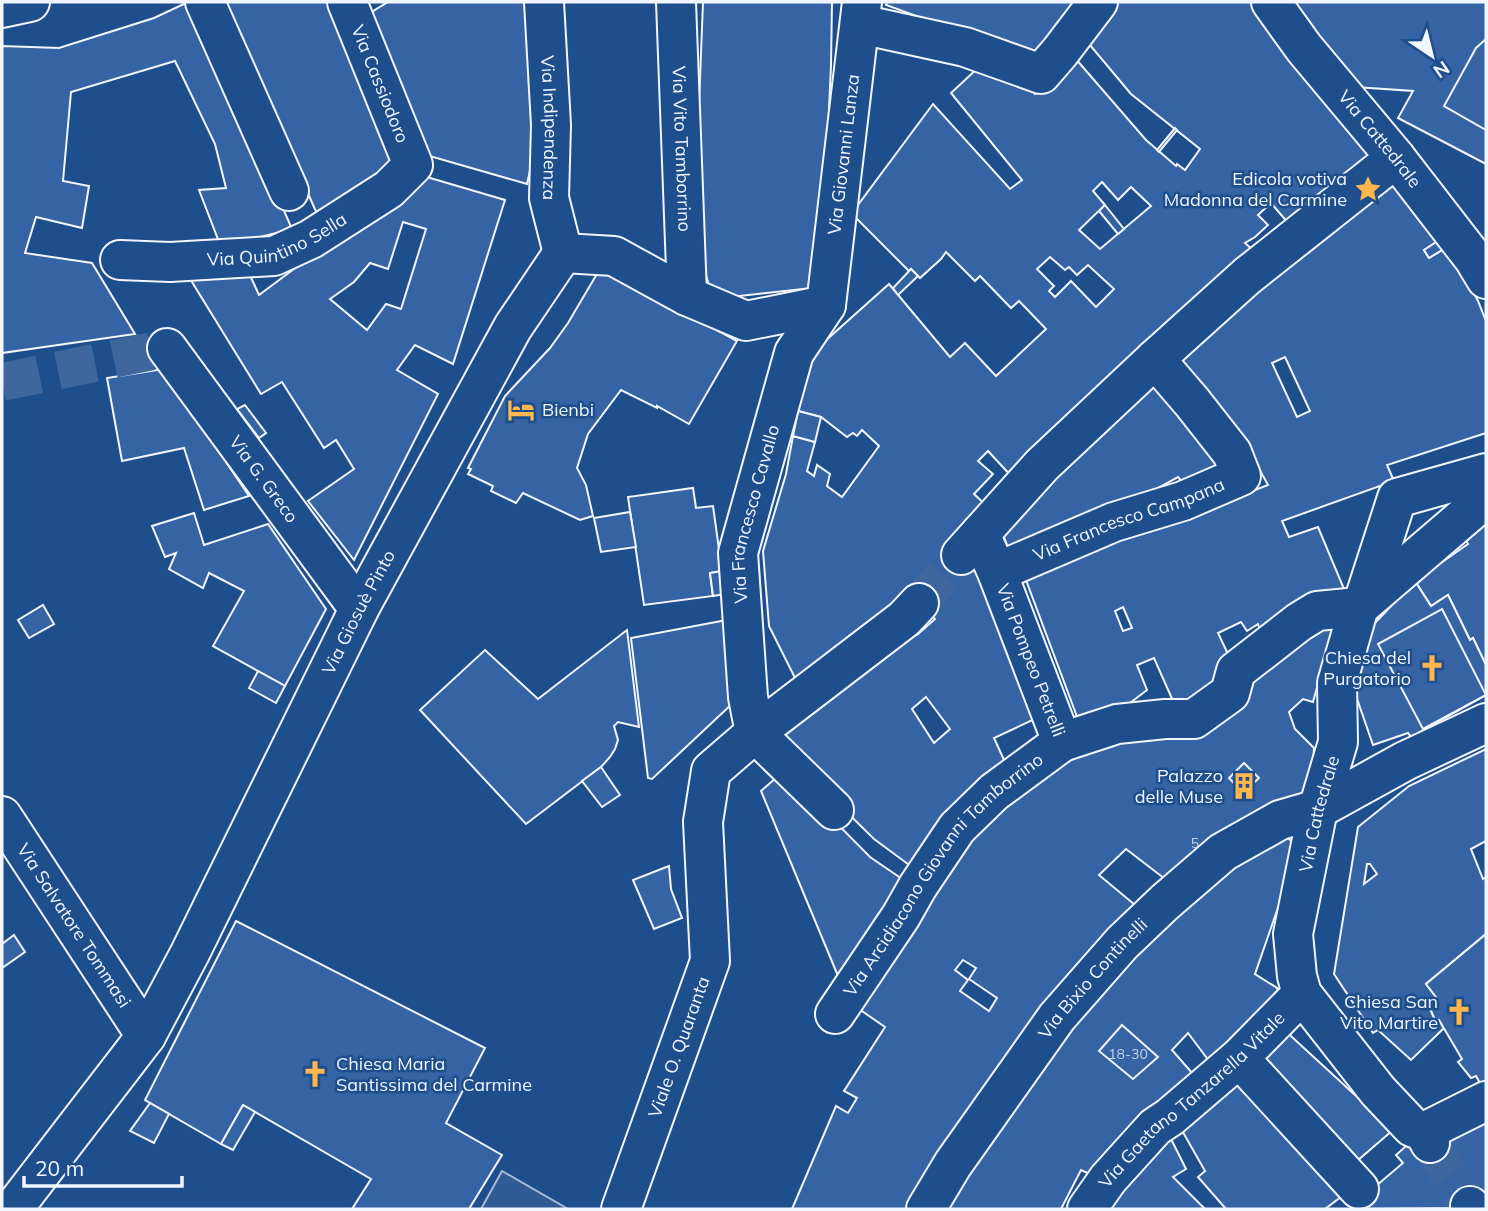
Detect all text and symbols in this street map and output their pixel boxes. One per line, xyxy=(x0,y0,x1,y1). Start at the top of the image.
street label: Via Cassiodoro xyxy=(346,21,415,146)
north arrow xyxy=(1397,21,1467,91)
street label: Via Indipendenza xyxy=(536,55,563,201)
text: N xyxy=(1429,56,1455,84)
street label: Via Vito Tamborrino xyxy=(667,66,697,232)
street label: Via Giovanni Lanza xyxy=(822,73,864,236)
street label: Via Cattedrale xyxy=(1333,85,1427,192)
place label: Edicola votiva Madonna del Carmine xyxy=(1164,167,1347,211)
place icon: Edicola votiva Madonna del Carmine xyxy=(1353,174,1383,204)
street label: Via Quintino Sella xyxy=(206,207,351,271)
hotel icon: Bienbi xyxy=(506,395,536,425)
place label: Bienbi xyxy=(542,398,594,421)
street label: Via Francesco Cavallo xyxy=(726,422,784,604)
street label: Via G. Greco xyxy=(224,431,304,527)
street label: Via Francesco Campana xyxy=(1030,473,1228,566)
street label: Via Giosuè Pinto xyxy=(317,546,400,678)
street label: Via Pompeo Petrelli xyxy=(992,580,1071,740)
place label: Chiesa del Purgatorio xyxy=(1323,646,1411,690)
church icon: Chiesa del Purgatorio xyxy=(1417,653,1447,683)
street label: Via Arcidiacono Giovanni Tamborrino xyxy=(838,748,1048,1001)
street label: Via Cattedrale xyxy=(1294,753,1344,874)
place label: Palazzo delle Muse xyxy=(1135,764,1223,808)
building icon: Palazzo delle Muse xyxy=(1229,771,1259,801)
house number: 5 xyxy=(1191,834,1199,852)
street label: Via Salvatore Tommasi xyxy=(12,839,136,1012)
street label: Via Bixio Continelli xyxy=(1033,913,1152,1043)
street label: Viale O. Quaranta xyxy=(643,973,715,1121)
place label: Chiesa San Vito Martire xyxy=(1340,990,1438,1034)
church icon: Chiesa San Vito Martire xyxy=(1444,997,1474,1027)
street label: Via Gaetano Tanzarella Vitale xyxy=(1093,1006,1289,1192)
house number: 18-30 xyxy=(1108,1045,1148,1063)
place label: Chiesa Maria Santissima del Carmine xyxy=(336,1052,532,1096)
church icon: Chiesa Maria Santissima del Carmine xyxy=(300,1059,330,1089)
scale bar xyxy=(24,1144,182,1188)
text: 20 m xyxy=(35,1155,84,1181)

